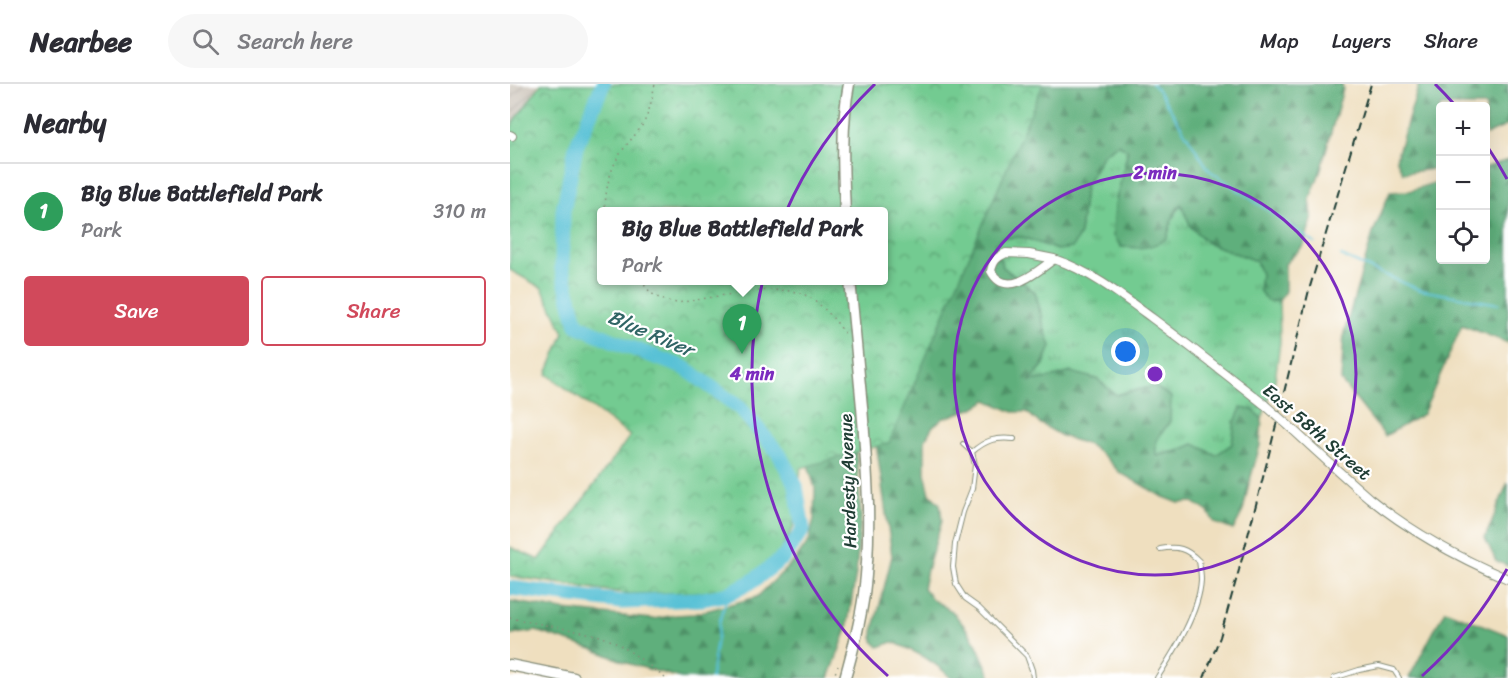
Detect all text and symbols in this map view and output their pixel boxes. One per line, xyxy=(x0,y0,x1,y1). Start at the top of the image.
search box xyxy=(168,14,588,68)
text: Nearbee xyxy=(30,17,132,66)
text: Search here xyxy=(237,22,353,61)
text: Map xyxy=(1260,22,1299,60)
text: Layers xyxy=(1332,22,1391,60)
text: Share xyxy=(1424,22,1478,60)
icon: search xyxy=(189,25,222,58)
text: Nearby xyxy=(24,100,106,146)
map controls xyxy=(1436,102,1490,264)
button: + xyxy=(1436,102,1490,156)
button: − xyxy=(1436,156,1490,210)
text: 2 min xyxy=(1132,157,1177,189)
text: Big Blue Battlefield Park xyxy=(81,174,323,213)
text: 1 xyxy=(39,194,48,229)
text: 310 m xyxy=(433,194,486,229)
popup xyxy=(597,207,888,285)
text: Big Blue Battlefield Park xyxy=(622,209,863,248)
button: locate xyxy=(1436,210,1490,264)
text: Park xyxy=(81,213,122,248)
text: Park xyxy=(622,248,663,283)
button: Save xyxy=(24,276,249,346)
button: Share xyxy=(261,276,486,346)
water label: Blue River xyxy=(603,300,703,369)
pin: 1 xyxy=(722,304,762,354)
your location xyxy=(1111,337,1140,366)
text: 4 min xyxy=(729,358,775,390)
centre of rings xyxy=(1145,364,1165,384)
street label: East 58th Street xyxy=(1255,375,1379,489)
street label: Hardesty Avenue xyxy=(830,413,866,549)

